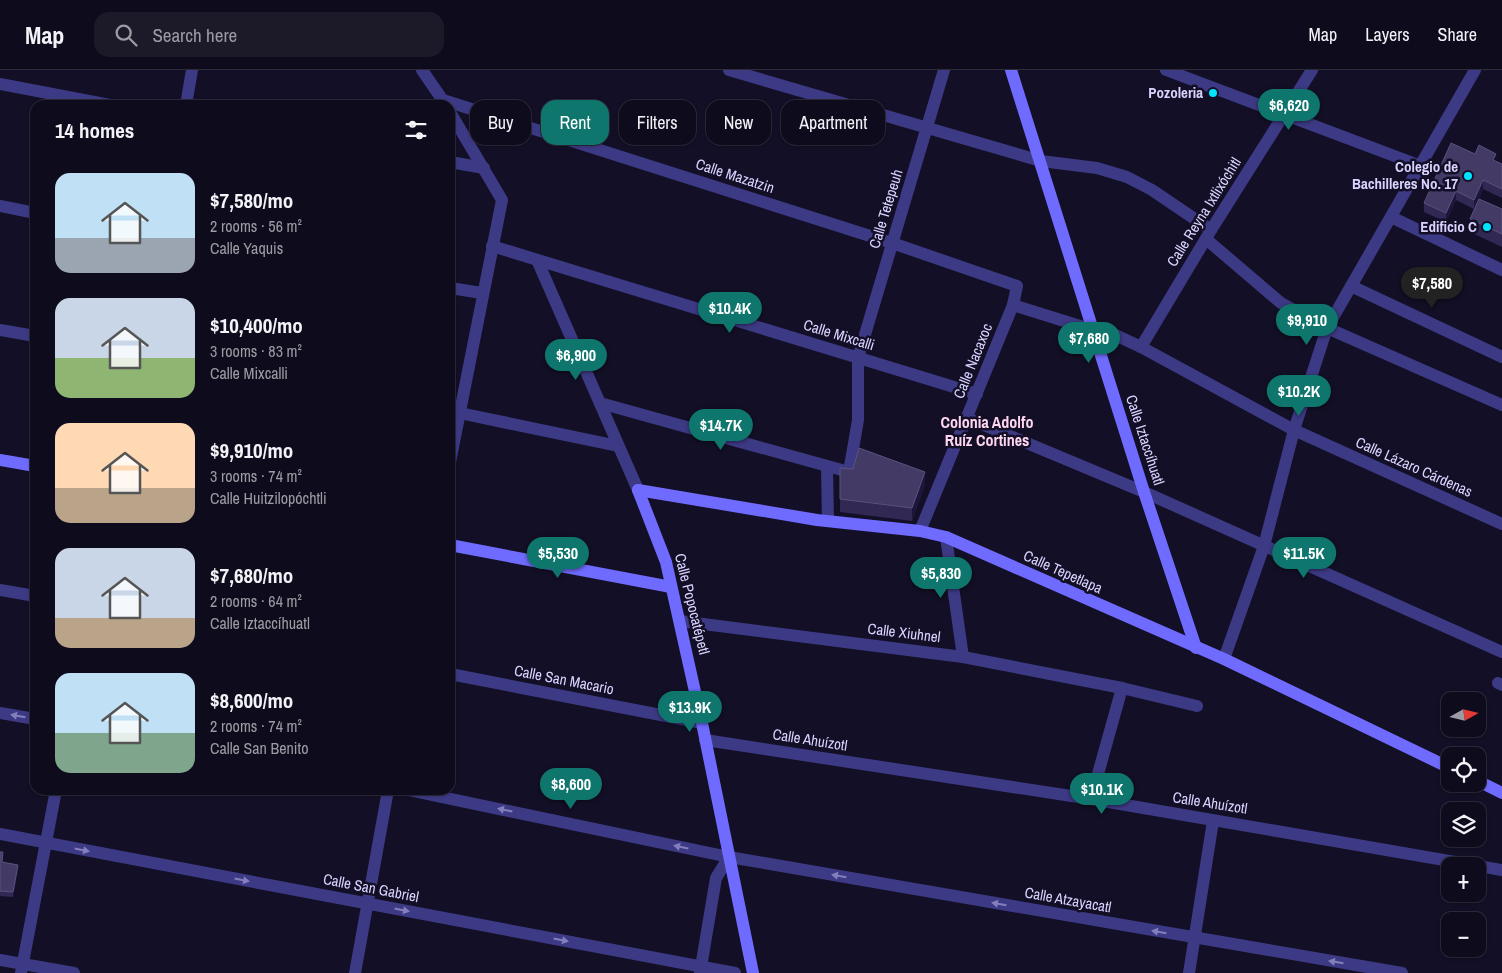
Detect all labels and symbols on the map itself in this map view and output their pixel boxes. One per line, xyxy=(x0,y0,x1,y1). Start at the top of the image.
place label: Pozoleria xyxy=(1148,82,1203,103)
marker: Pozoleria xyxy=(1207,87,1219,99)
pin: $6,620 xyxy=(1248,88,1330,131)
street label: Calle Mazatzin xyxy=(693,153,777,198)
street label: Calle Reyna Ixtlixóchitl xyxy=(1162,153,1246,270)
place label: Colegio de Bachilleres No. 17 xyxy=(1352,156,1458,194)
street label: Calle Tetepeuh xyxy=(864,167,908,251)
marker: Colegio de Bachilleres No. 17 xyxy=(1462,170,1474,182)
place label: Edificio C xyxy=(1420,216,1477,237)
marker: Edificio C xyxy=(1481,221,1493,233)
pin: $7,580 xyxy=(1391,266,1473,309)
pin: $10.4K xyxy=(689,292,771,334)
pin: $9,910 xyxy=(1266,304,1348,346)
street label: Calle Mixcalli xyxy=(801,314,877,355)
street label: Calle Nacaxoc xyxy=(948,320,997,402)
pin: $7,680 xyxy=(1048,322,1130,364)
pin: $6,900 xyxy=(535,338,617,381)
pin: $10.2K xyxy=(1258,374,1340,417)
street label: Calle Iztaccíhuatl xyxy=(1121,392,1170,488)
pin: $14.7K xyxy=(680,408,762,451)
district label: Colonia Adolfo Ruíz Cortines xyxy=(941,411,1033,451)
street label: Calle Lázaro Cárdenas xyxy=(1352,431,1476,502)
pin: $5,530 xyxy=(517,536,599,579)
pin: $11.5K xyxy=(1263,536,1345,579)
street label: Calle Tepetlapa xyxy=(1020,545,1106,598)
street label: Calle Popocatépetl xyxy=(670,551,715,657)
pin: $5,830 xyxy=(900,556,982,599)
street label: Calle Xiuhnel xyxy=(866,618,942,647)
street label: Calle San Macario xyxy=(512,660,616,699)
pin: $13.9K xyxy=(649,690,731,733)
north arrow xyxy=(1441,692,1486,738)
one-way arrow xyxy=(9,712,25,720)
street label: Calle Ahuízotl xyxy=(771,723,849,756)
pin: $8,600 xyxy=(530,768,612,810)
pin: $10.1K xyxy=(1061,772,1143,815)
street label: Calle Ahuízotl xyxy=(1171,786,1249,819)
one-way arrow xyxy=(498,806,513,814)
one-way arrow xyxy=(674,843,689,851)
one-way arrow xyxy=(75,846,91,854)
street label: Calle San Gabriel xyxy=(321,868,421,907)
one-way arrow xyxy=(830,872,846,880)
one-way arrow xyxy=(234,876,250,884)
street label: Calle Atzayacatl xyxy=(1023,882,1113,917)
one-way arrow xyxy=(990,900,1006,908)
one-way arrow xyxy=(394,906,409,914)
one-way arrow xyxy=(1150,928,1166,936)
one-way arrow xyxy=(554,937,570,945)
one-way arrow xyxy=(1328,958,1344,966)

